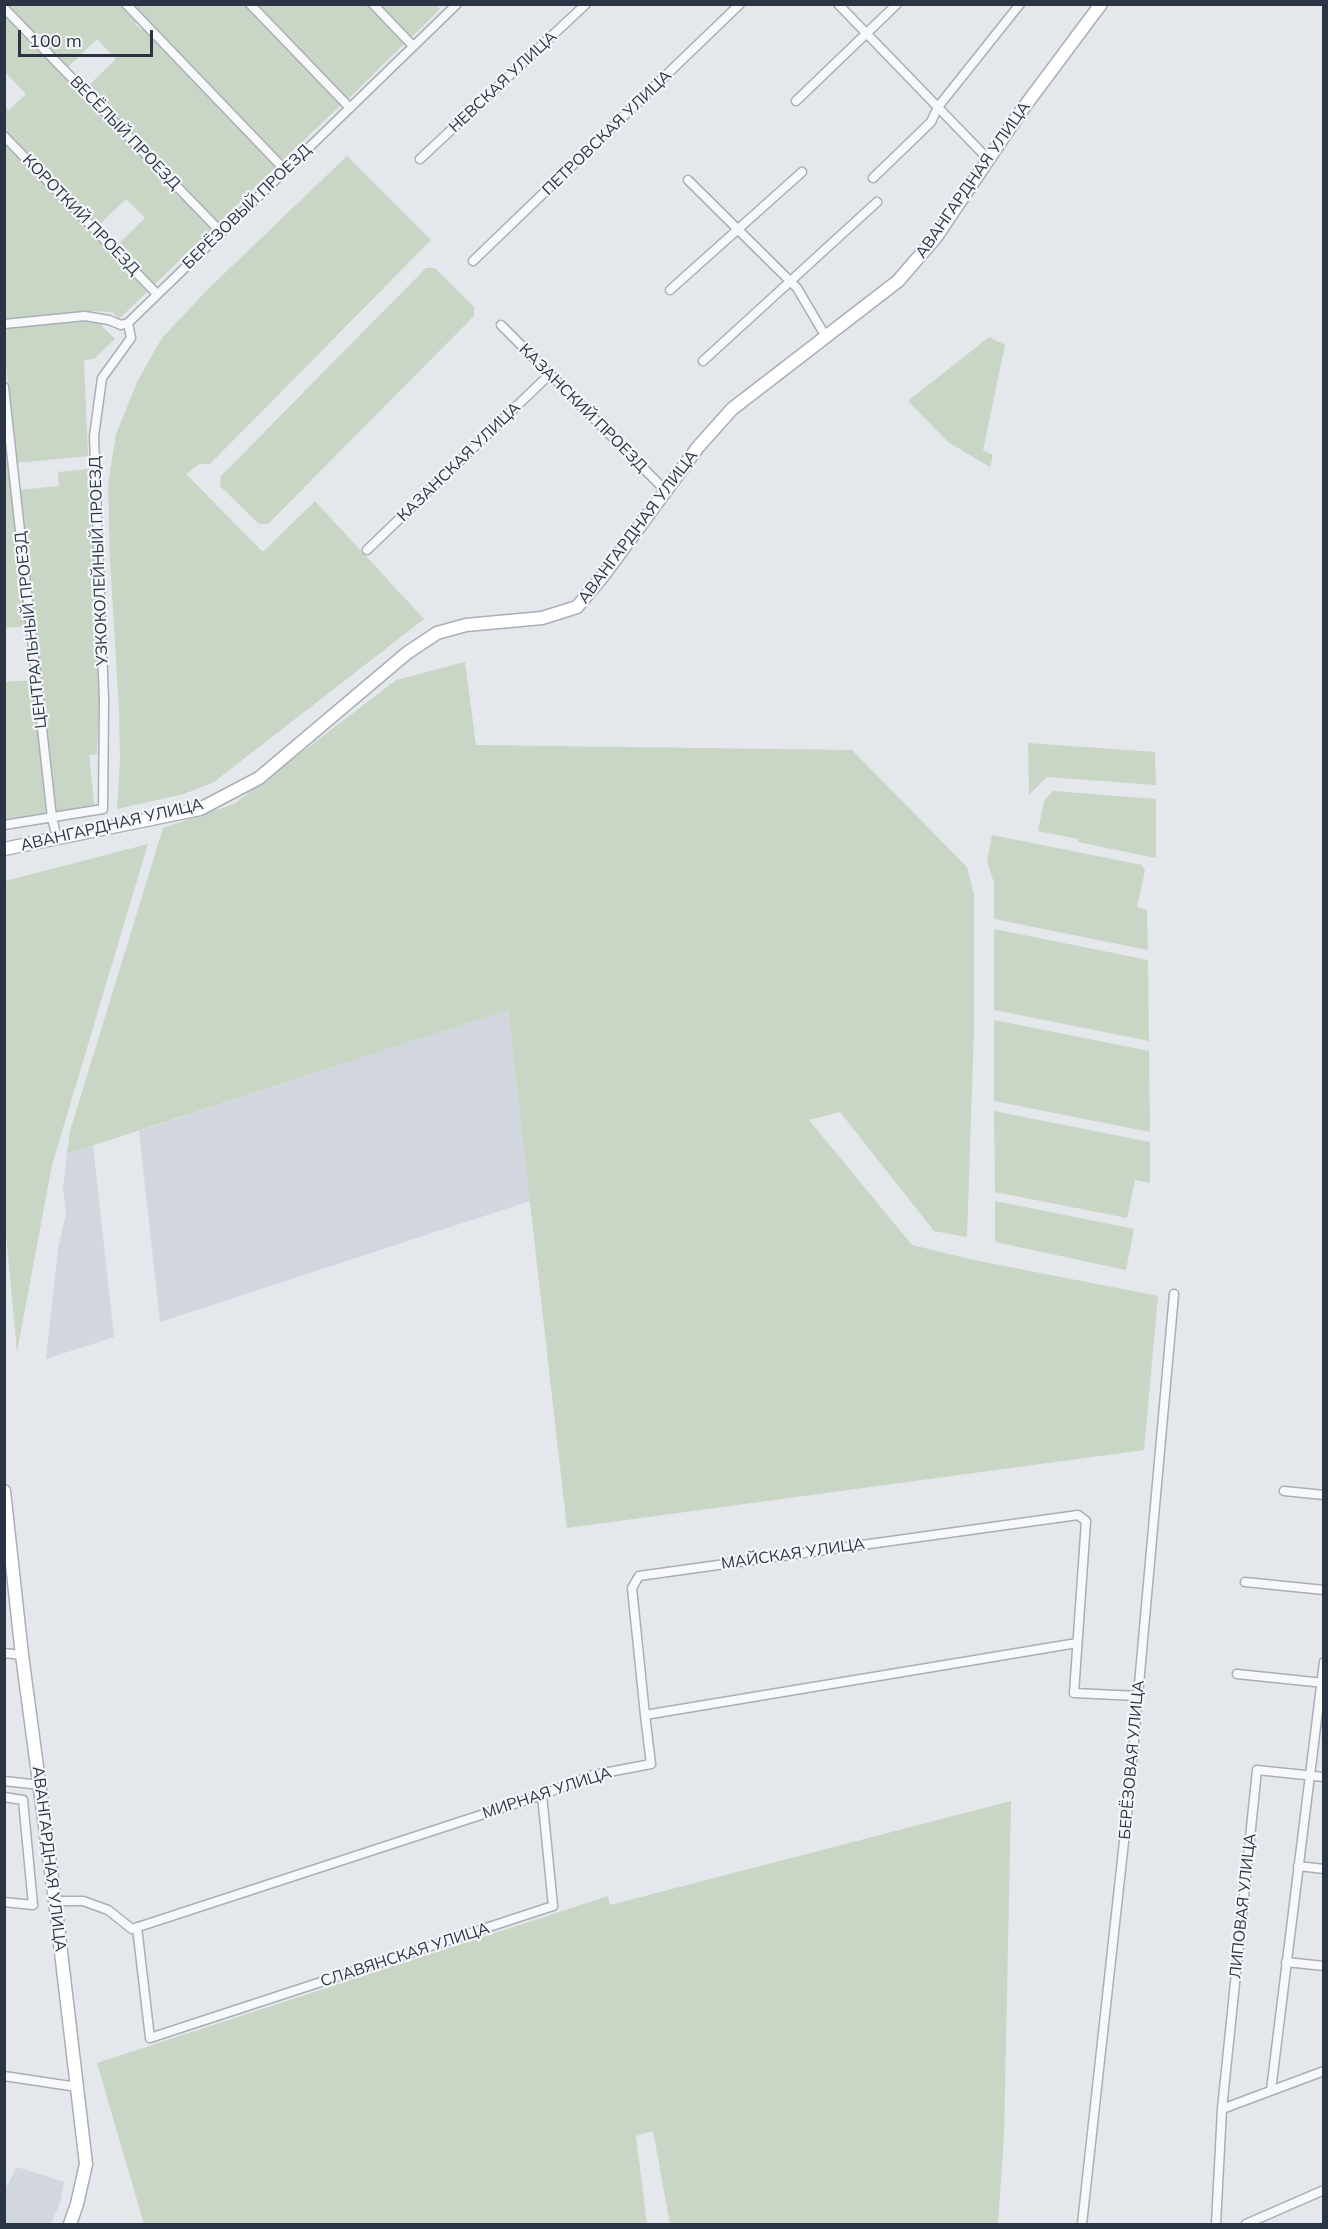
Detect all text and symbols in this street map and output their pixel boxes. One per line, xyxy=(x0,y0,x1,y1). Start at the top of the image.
scale bar xyxy=(21,18,156,56)
street label: НЕВСКАЯ УЛИЦА xyxy=(445,27,561,137)
text: 100 m xyxy=(29,29,82,52)
street label: ПЕТРОВСКАЯ УЛИЦА xyxy=(538,66,676,200)
street label: ВЕСЁЛЫЙ ПРОЕЗД xyxy=(66,72,184,194)
street label: АВАНГАРДНАЯ УЛИЦА xyxy=(912,98,1034,262)
street label: БЕРЁЗОВЫЙ ПРОЕЗД xyxy=(179,141,315,273)
street label: КОРОТКИЙ ПРОЕЗД xyxy=(18,151,144,279)
street label: КАЗАНСКИЙ ПРОЕЗД xyxy=(515,340,651,476)
street label: КАЗАНСКАЯ УЛИЦА xyxy=(393,398,525,526)
street label: АВАНГАРДНАЯ УЛИЦА xyxy=(574,447,702,607)
street label: УЗКОКОЛЕЙНЫЙ ПРОЕЗД xyxy=(86,456,112,666)
street label: ЦЕНТРАЛЬНЫЙ ПРОЕЗД xyxy=(11,530,51,730)
street label: АВАНГАРДНАЯ УЛИЦА xyxy=(19,795,205,855)
street label: МАЙСКАЯ УЛИЦА xyxy=(720,1534,866,1574)
street label: БЕРЁЗОВАЯ УЛИЦА xyxy=(1115,1680,1149,1840)
street label: МИРНАЯ УЛИЦА xyxy=(480,1763,614,1823)
street label: АВАНГАРДНАЯ УЛИЦА xyxy=(28,1765,70,1953)
street label: ЛИПОВАЯ УЛИЦА xyxy=(1226,1833,1260,1979)
street label: СЛАВЯНСКАЯ УЛИЦА xyxy=(318,1919,492,1991)

